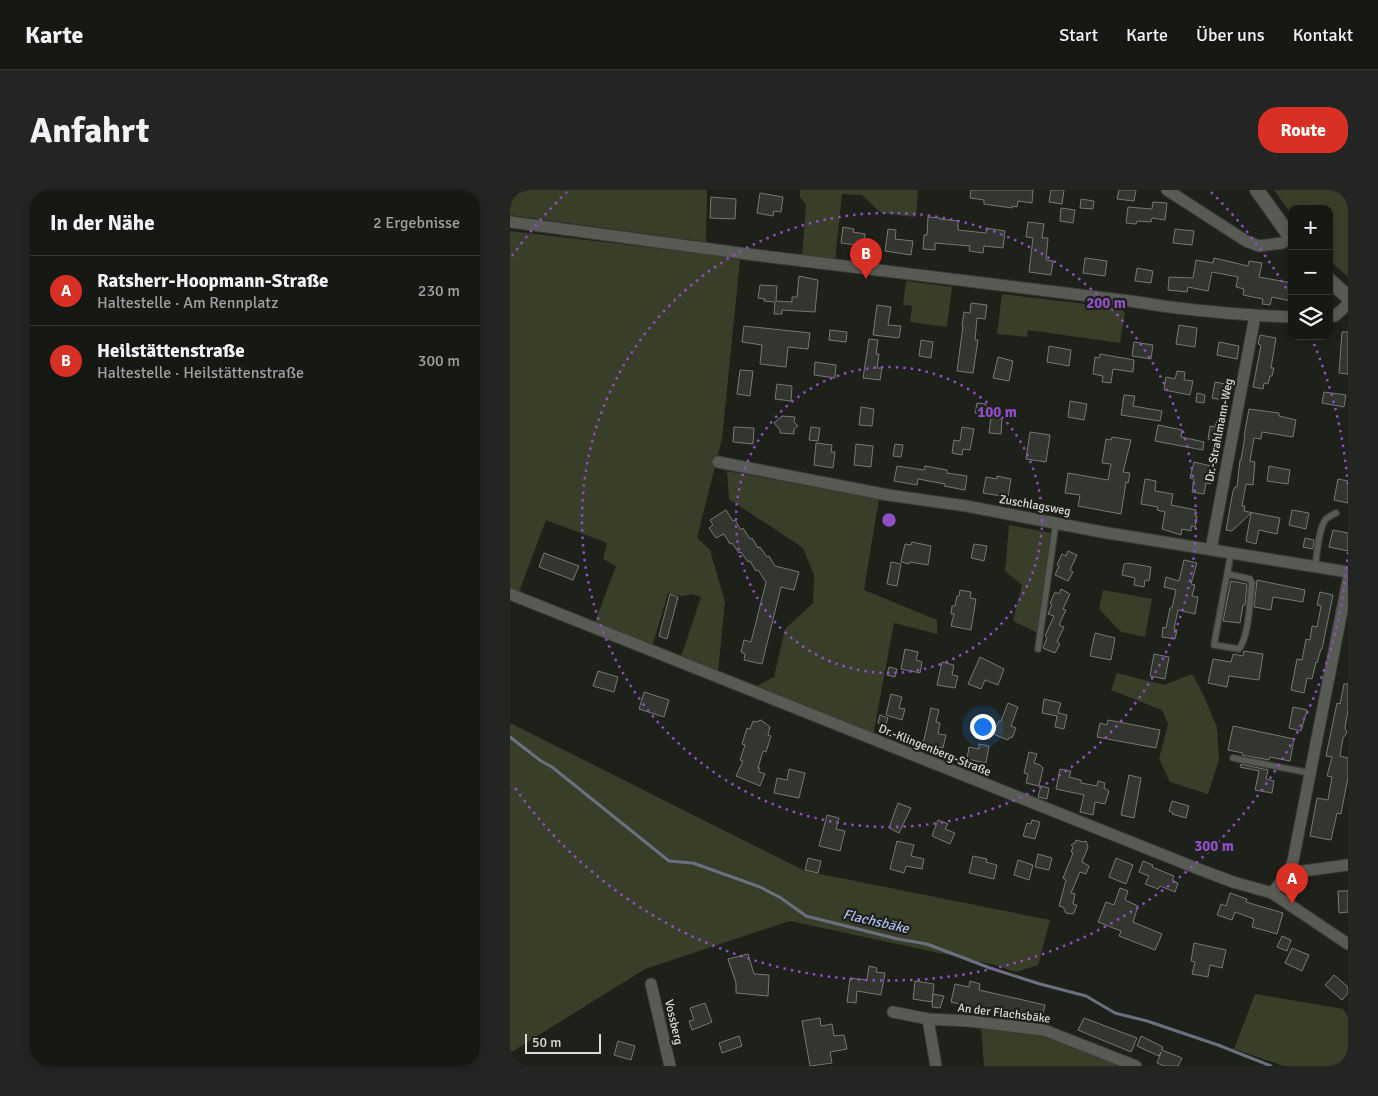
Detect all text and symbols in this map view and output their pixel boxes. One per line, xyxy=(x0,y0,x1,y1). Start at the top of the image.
text: Karte xyxy=(25,20,83,50)
text: Start xyxy=(1059,24,1098,46)
text: Karte xyxy=(1126,24,1168,46)
text: Über uns xyxy=(1196,24,1265,46)
text: Kontakt xyxy=(1293,24,1353,46)
button: Route xyxy=(1258,107,1348,153)
text: Anfahrt xyxy=(30,109,149,152)
map controls xyxy=(1288,205,1333,340)
button: + xyxy=(1288,205,1333,250)
text: In der Nähe xyxy=(50,210,155,236)
text: 2 Ergebnisse xyxy=(373,213,460,233)
pin: B xyxy=(850,238,882,279)
button: − xyxy=(1288,250,1333,295)
text: Ratsherr-Hoopmann-Straße xyxy=(97,269,329,293)
text: A xyxy=(61,281,71,301)
text: 230 m xyxy=(418,281,460,301)
text: Haltestelle · Am Rennplatz xyxy=(97,293,278,313)
text: 200 m xyxy=(1086,294,1126,312)
button: layers xyxy=(1288,295,1333,340)
text: Heilstättenstraße xyxy=(97,339,245,363)
text: B xyxy=(61,351,71,371)
text: 300 m xyxy=(418,351,460,371)
text: Haltestelle · Heilstättenstraße xyxy=(97,363,304,383)
street label: Dr.-Strahlmann-Weg xyxy=(1202,377,1237,483)
text: 100 m xyxy=(977,403,1017,421)
street label: Zuschlagsweg xyxy=(998,492,1072,519)
centre of rings xyxy=(880,511,898,529)
your location xyxy=(970,714,996,740)
street label: Dr.-Klingenberg-Straße xyxy=(876,721,993,780)
text: 300 m xyxy=(1194,837,1234,855)
pin: A xyxy=(1276,863,1308,904)
water label: Flachsbäke xyxy=(841,906,911,938)
street label: Vossberg xyxy=(661,998,686,1046)
street label: An der Flachsbäke xyxy=(957,1000,1051,1027)
scale bar xyxy=(525,1031,601,1054)
text: 50 m xyxy=(532,1034,561,1051)

